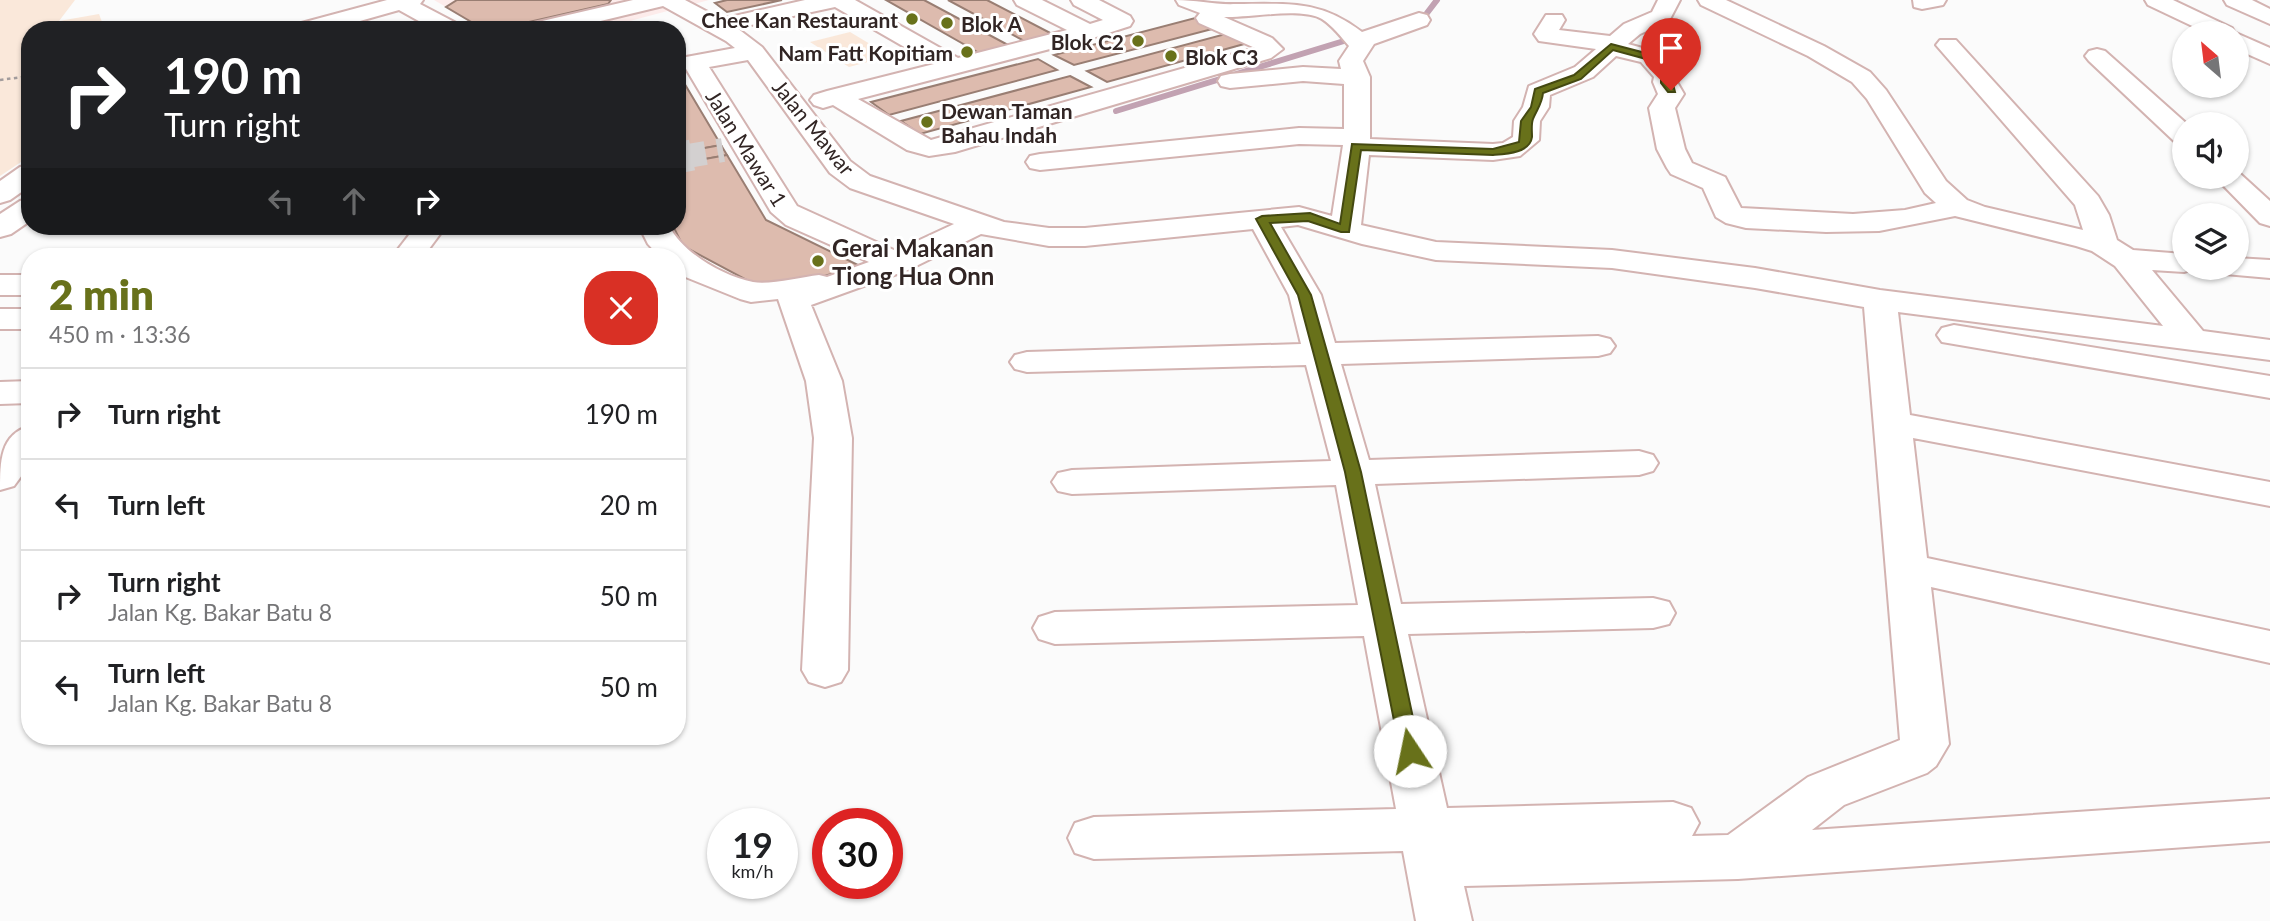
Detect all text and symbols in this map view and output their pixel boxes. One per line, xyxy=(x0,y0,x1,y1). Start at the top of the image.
place label: Chee Kan Restaurant xyxy=(701,7,898,32)
marker: Chee Kan Restaurant xyxy=(904,11,920,27)
place label: Blok A xyxy=(961,11,1023,36)
marker: Blok A xyxy=(939,15,955,31)
pin xyxy=(1641,18,1701,90)
north arrow xyxy=(2172,21,2249,98)
map controls xyxy=(2172,21,2249,280)
place label: Blok C2 xyxy=(1051,29,1124,54)
icon: arrive xyxy=(1652,29,1690,67)
marker: Blok C2 xyxy=(1130,33,1146,49)
place label: Nam Fatt Kopitiam xyxy=(778,40,953,65)
marker: Nam Fatt Kopitiam xyxy=(959,44,975,60)
place label: Blok C3 xyxy=(1185,44,1258,69)
text: 190 m xyxy=(164,46,302,104)
marker: Blok C3 xyxy=(1163,48,1179,64)
icon: right xyxy=(49,49,140,140)
street label: Jalan Mawar xyxy=(768,74,860,180)
street label: Jalan Mawar 1 xyxy=(701,85,793,211)
place label: Dewan Taman Bahau Indah xyxy=(941,98,1073,147)
text: Turn right xyxy=(164,105,300,144)
button: sound xyxy=(2172,112,2249,189)
marker: Dewan Taman Bahau Indah xyxy=(919,114,935,130)
icon: left xyxy=(262,182,300,220)
icon: ahead xyxy=(335,182,373,220)
icon: right xyxy=(408,182,446,220)
button: layers xyxy=(2172,203,2249,280)
place label: Gerai Makanan Tiong Hua Onn xyxy=(832,233,994,290)
marker: Gerai Makanan Tiong Hua Onn xyxy=(810,253,826,269)
text: 2 min xyxy=(49,269,154,319)
button: close xyxy=(584,271,658,345)
text: 450 m · 13:36 xyxy=(49,320,191,348)
icon: right xyxy=(49,395,87,433)
text: Turn right xyxy=(108,398,221,430)
text: 190 m xyxy=(585,398,658,430)
icon: left xyxy=(49,486,87,524)
text: Turn left xyxy=(108,489,205,521)
text: 20 m xyxy=(600,489,658,521)
text: Turn right xyxy=(108,566,221,598)
icon: right xyxy=(49,577,87,615)
text: 50 m xyxy=(600,580,658,612)
text: Jalan Kg. Bakar Batu 8 xyxy=(108,598,332,626)
text: Turn left xyxy=(108,657,205,689)
icon: left xyxy=(49,668,87,706)
text: 50 m xyxy=(600,671,658,703)
text: Jalan Kg. Bakar Batu 8 xyxy=(108,689,332,717)
position arrow xyxy=(1373,714,1447,788)
speed limit sign: 30 xyxy=(812,808,903,899)
text: 19 xyxy=(732,823,773,865)
text: km/h xyxy=(731,860,774,882)

